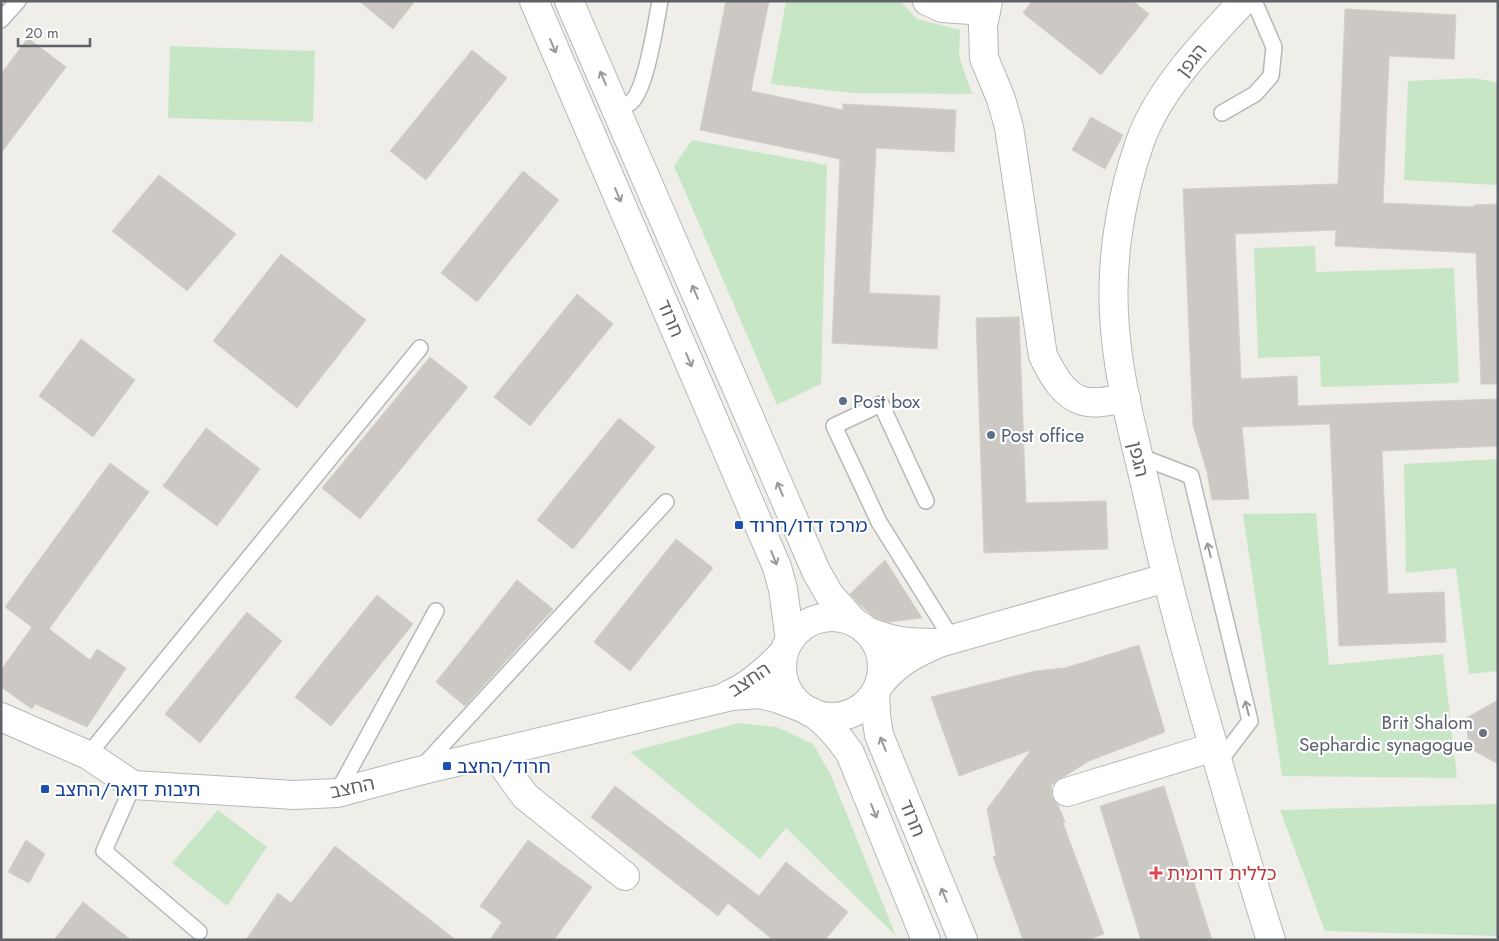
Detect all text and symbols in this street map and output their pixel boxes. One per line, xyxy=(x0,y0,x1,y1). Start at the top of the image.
scale bar xyxy=(18,15,90,47)
text: 20 m xyxy=(25,22,59,44)
one-way arrow xyxy=(549,38,559,53)
street label: הגפן xyxy=(1170,38,1213,83)
one-way arrow xyxy=(597,71,607,86)
one-way arrow xyxy=(613,187,623,202)
one-way arrow xyxy=(689,285,699,300)
street label: חרוד xyxy=(651,295,690,341)
one-way arrow xyxy=(685,353,694,368)
place label: Post box xyxy=(853,388,920,415)
marker: Post box xyxy=(837,395,849,407)
place label: Post office xyxy=(1001,422,1084,449)
marker: Post office xyxy=(985,429,997,441)
street label: הגפן xyxy=(1121,438,1156,480)
one-way arrow xyxy=(774,482,784,497)
place label: מרכז דדו/חרוד xyxy=(749,512,868,539)
marker: מרכז דדו/חרוד xyxy=(733,519,745,531)
one-way arrow xyxy=(1203,542,1213,558)
one-way arrow xyxy=(769,550,779,565)
street label: החצב xyxy=(723,656,776,703)
one-way arrow xyxy=(1242,700,1251,716)
place label: Brit Shalom Sephardic synagogue xyxy=(1299,709,1473,758)
marker: Brit Shalom Sephardic synagogue xyxy=(1477,727,1489,739)
one-way arrow xyxy=(878,737,887,752)
place label: חרוד/החצב xyxy=(457,753,551,780)
marker: חרוד/החצב xyxy=(441,760,453,772)
street label: החצב xyxy=(327,770,377,805)
place label: תיבות דואר/החצב xyxy=(55,776,201,803)
marker: תיבות דואר/החצב xyxy=(39,783,51,795)
street label: חרוד xyxy=(893,795,932,841)
one-way arrow xyxy=(869,803,879,818)
place label: כללית דרומית xyxy=(1167,860,1277,887)
marker: כללית דרומית xyxy=(1149,866,1163,880)
one-way arrow xyxy=(939,887,948,902)

